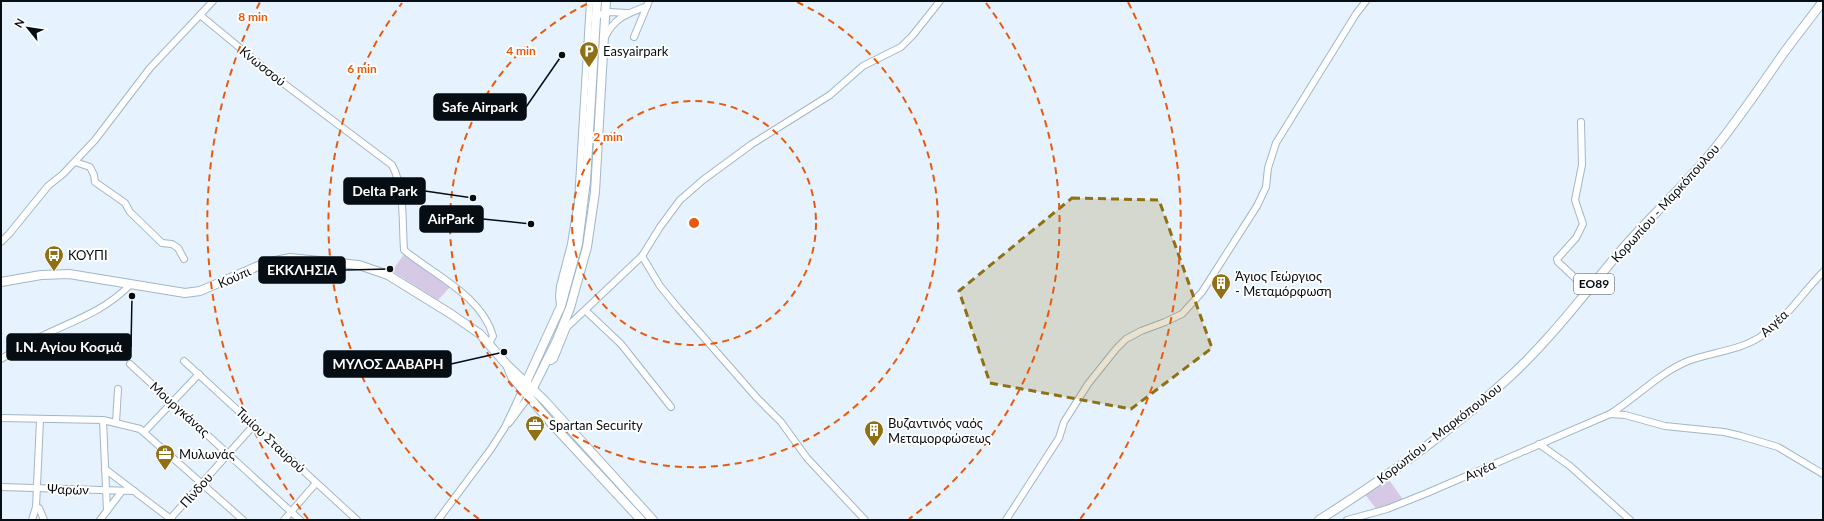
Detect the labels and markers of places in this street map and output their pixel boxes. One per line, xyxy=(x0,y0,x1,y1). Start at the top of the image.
parking icon: Easyairpark xyxy=(578,40,600,68)
place label: Easyairpark xyxy=(603,43,669,59)
callout: Safe Airpark xyxy=(434,94,526,120)
callout: Delta Park xyxy=(344,178,425,204)
callout: AirPark xyxy=(420,206,483,232)
centre of rings xyxy=(687,216,701,230)
bus stop icon: ΚΟΥΠΙ xyxy=(43,244,65,272)
place label: ΚΟΥΠΙ xyxy=(68,247,108,263)
callout: ΕΚΚΛΗΣΙΑ xyxy=(259,257,345,283)
place label: Άγιος Γεώργιος - Μεταμόρφωση xyxy=(1235,268,1332,299)
building icon: Άγιος Γεώργιος - Μεταμόρφωση xyxy=(1210,272,1232,300)
callout: Ι.Ν. Αγίου Κοσμά xyxy=(7,334,131,360)
callout: ΜΥΛΟΣ ΔΑΒΑΡΗ xyxy=(324,351,451,377)
office icon: Spartan Security xyxy=(524,414,546,442)
place label: Βυζαντινός ναός Μεταμορφώσεως xyxy=(888,415,991,446)
place label: Spartan Security xyxy=(549,417,643,433)
building icon: Βυζαντινός ναός Μεταμορφώσεως xyxy=(863,419,885,447)
office icon: Μυλωνάς xyxy=(154,443,176,471)
place label: Μυλωνάς xyxy=(179,446,235,462)

